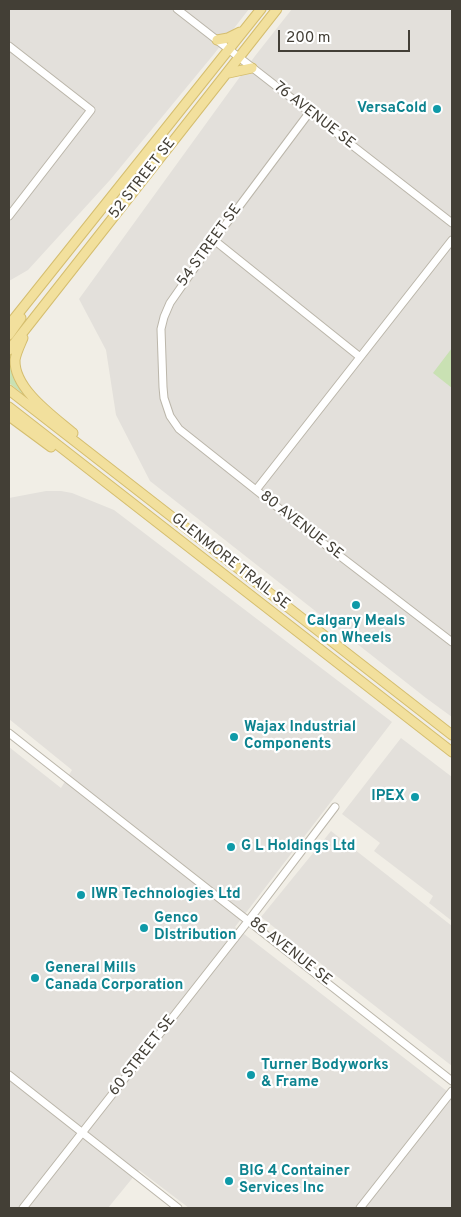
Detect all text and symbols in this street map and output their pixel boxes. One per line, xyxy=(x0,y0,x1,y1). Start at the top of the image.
scale bar xyxy=(281,20,414,52)
text: 200 m xyxy=(286,29,331,48)
street label: 76 AVENUE SE xyxy=(270,79,358,153)
place label: VersaCold xyxy=(357,100,427,118)
marker: VersaCold xyxy=(431,103,443,115)
street label: 52 STREET SE xyxy=(106,135,180,223)
street label: 54 STREET SE xyxy=(174,201,246,291)
street label: 80 AVENUE SE xyxy=(256,488,346,564)
street label: GLENMORE TRAIL SE xyxy=(167,510,293,614)
marker: Calgary Meals on Wheels xyxy=(350,599,362,611)
place label: Calgary Meals on Wheels xyxy=(307,613,405,648)
place label: Wajax Industrial Components xyxy=(244,719,356,754)
marker: Wajax Industrial Components xyxy=(228,731,240,743)
place label: IPEX xyxy=(371,788,405,806)
marker: IPEX xyxy=(409,791,421,803)
place label: G L Holdings Ltd xyxy=(241,838,355,856)
marker: G L Holdings Ltd xyxy=(225,841,237,853)
place label: IWR Technologies Ltd xyxy=(91,886,241,904)
marker: IWR Technologies Ltd xyxy=(75,889,87,901)
place label: Genco DIstribution xyxy=(154,910,237,945)
street label: 86 AVENUE SE xyxy=(245,914,335,990)
marker: Genco DIstribution xyxy=(138,922,150,934)
place label: General Mills Canada Corporation xyxy=(45,960,183,995)
marker: General Mills Canada Corporation xyxy=(29,972,41,984)
street label: 60 STREET SE xyxy=(106,1012,180,1100)
place label: Turner Bodyworks & Frame xyxy=(261,1057,389,1092)
marker: Turner Bodyworks & Frame xyxy=(245,1069,257,1081)
place label: BIG 4 Container Services Inc xyxy=(239,1163,350,1198)
marker: BIG 4 Container Services Inc xyxy=(223,1175,235,1187)

